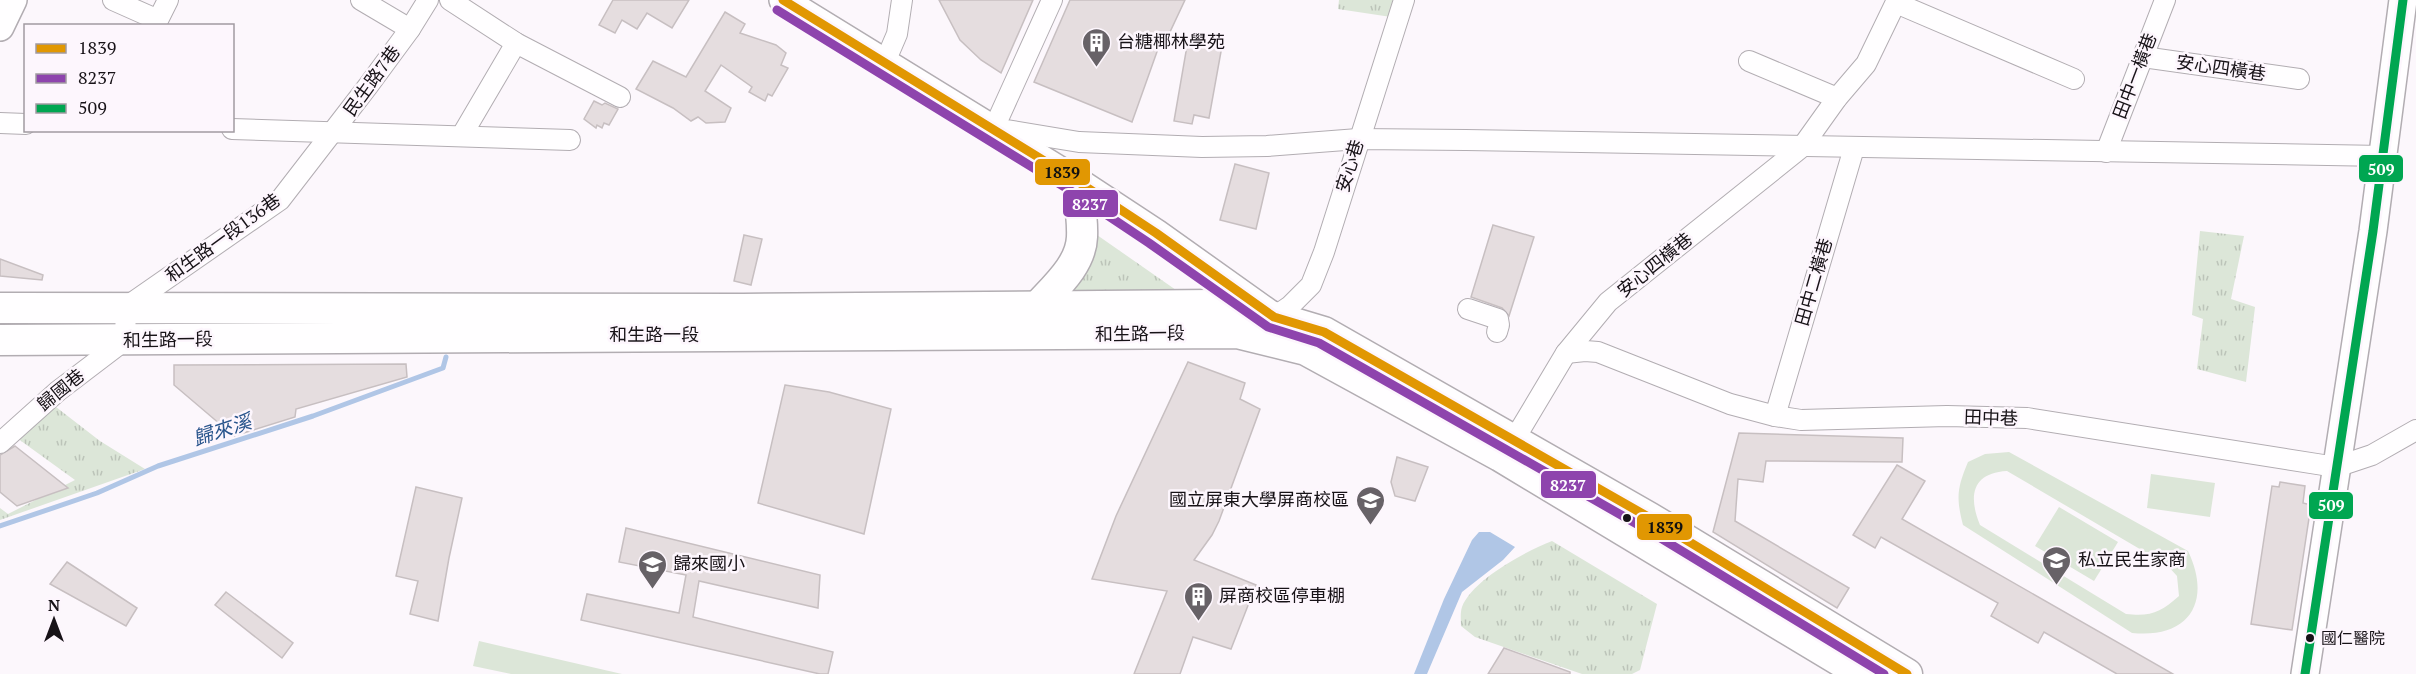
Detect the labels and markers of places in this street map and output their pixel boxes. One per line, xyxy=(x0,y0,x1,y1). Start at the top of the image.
building icon: 台糖椰林學苑 xyxy=(1080,26,1112,68)
place label: 台糖椰林學苑 xyxy=(1117,29,1225,53)
school or university icon: 國立屏東大學屏商校區 xyxy=(1354,484,1386,526)
place label: 國立屏東大學屏商校區 xyxy=(1169,487,1349,511)
unlabelled marker xyxy=(1621,512,1633,524)
school or university icon: 私立民生家商 xyxy=(2041,544,2073,586)
place label: 私立民生家商 xyxy=(2078,547,2186,571)
school or university icon: 歸來國小 xyxy=(636,548,668,590)
place label: 歸來國小 xyxy=(673,551,745,575)
building icon: 屏商校區停車棚 xyxy=(1182,580,1214,622)
place label: 屏商校區停車棚 xyxy=(1219,583,1345,607)
place label: 國仁醫院 xyxy=(2321,627,2385,649)
marker: 國仁醫院 xyxy=(2304,632,2316,644)

